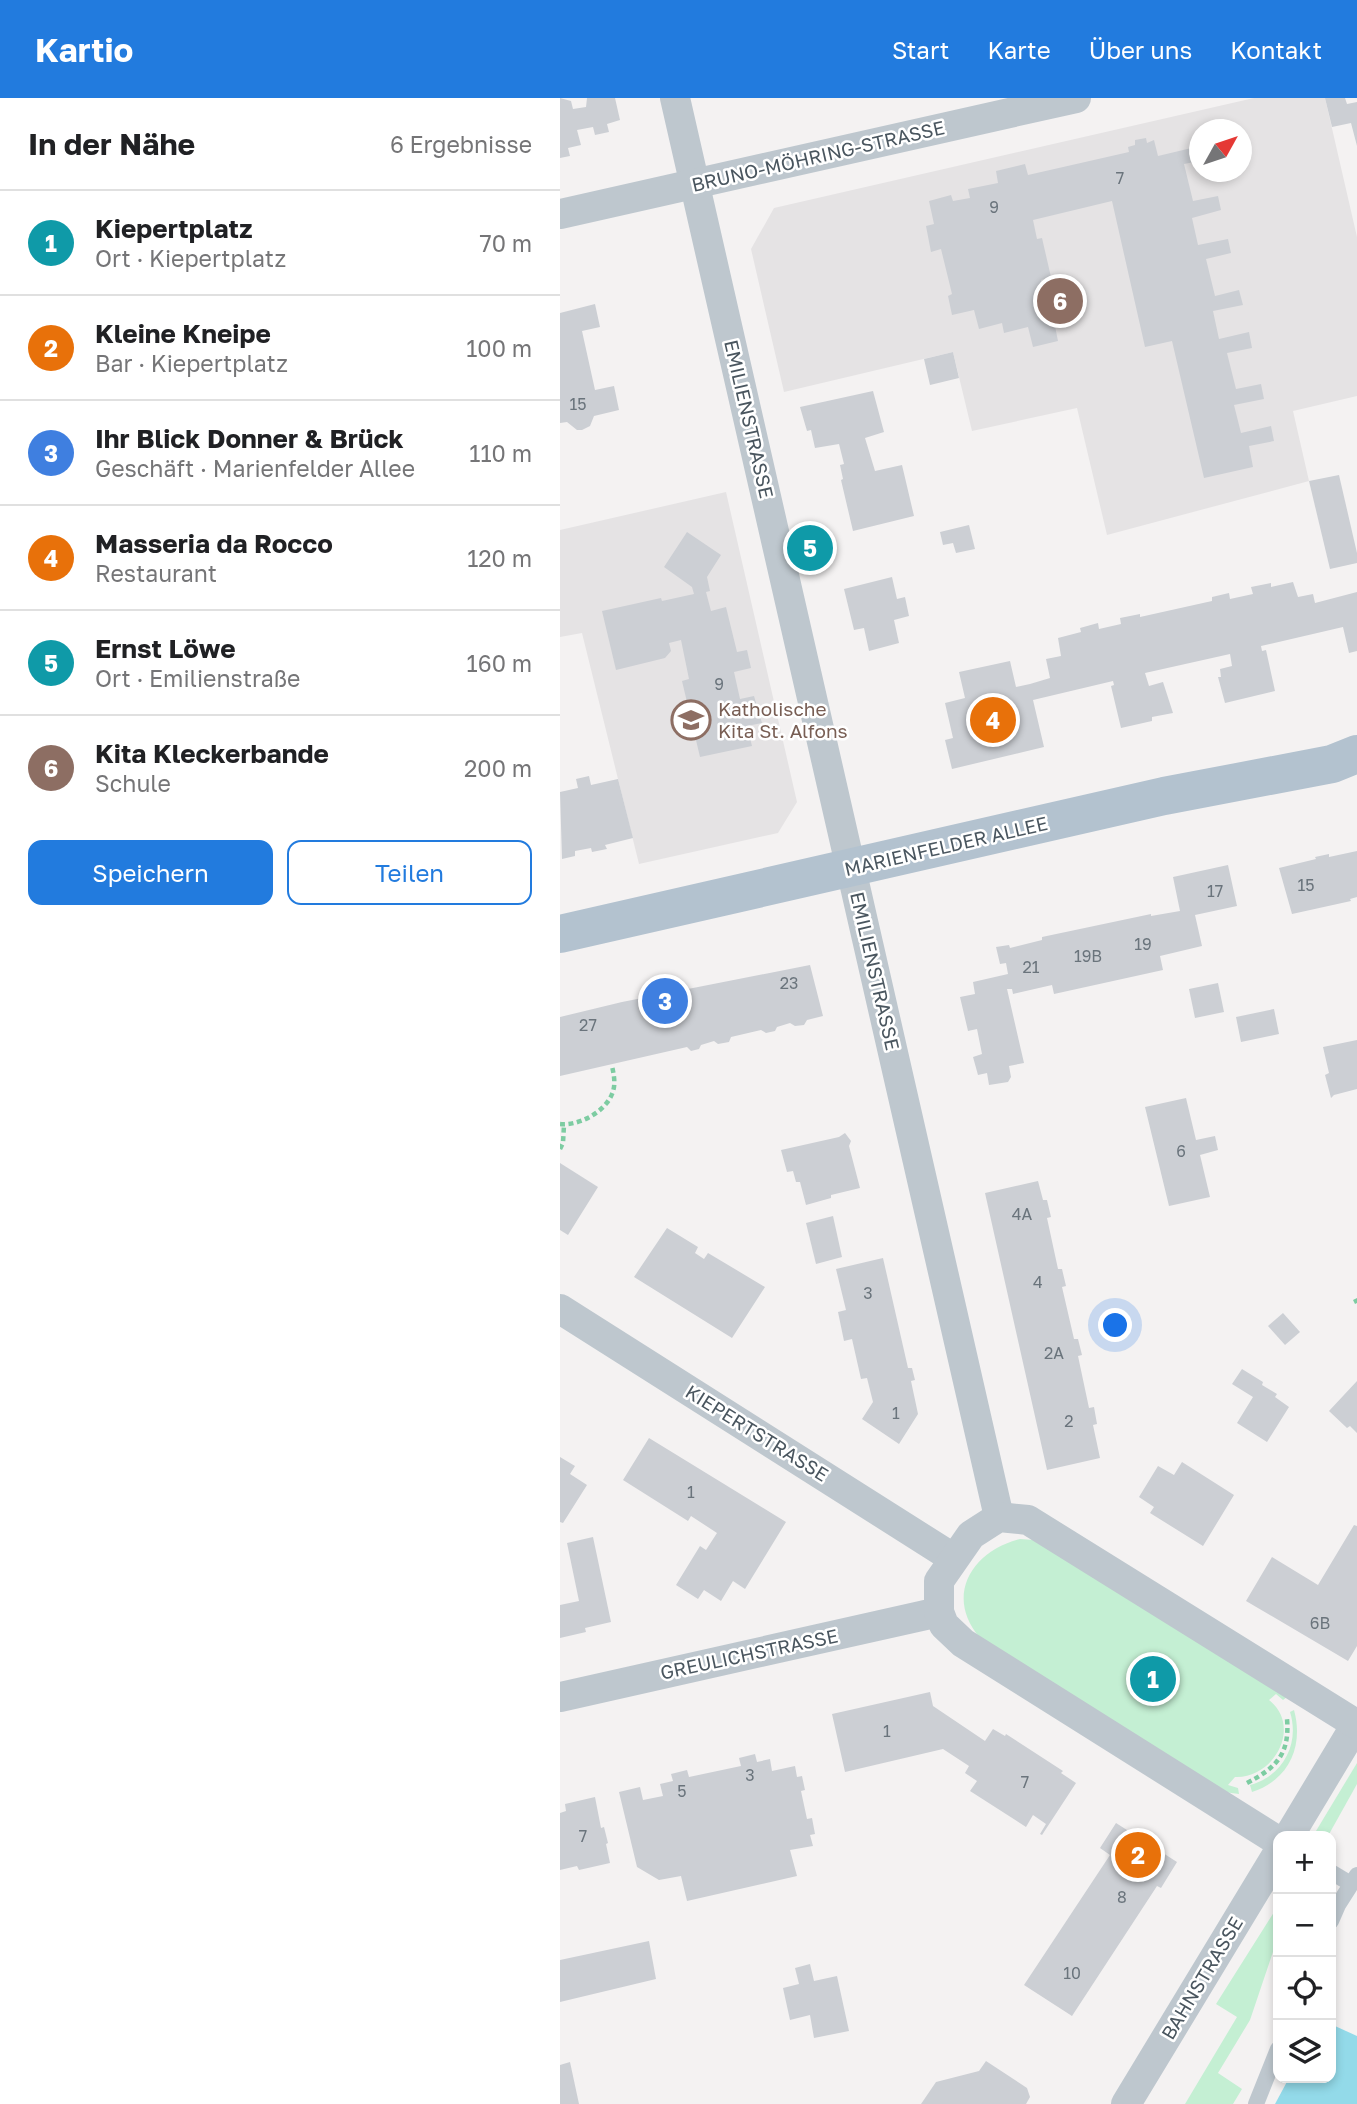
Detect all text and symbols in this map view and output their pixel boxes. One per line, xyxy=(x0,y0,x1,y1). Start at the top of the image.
text: Kartio xyxy=(35,30,133,69)
text: Start xyxy=(892,35,949,64)
text: Karte xyxy=(987,35,1051,64)
text: Über uns xyxy=(1089,35,1192,64)
text: Kontakt xyxy=(1230,35,1322,64)
street label: BRUNO-MÖHRING-STRASSE xyxy=(689,115,947,196)
north arrow xyxy=(1189,119,1252,182)
text: In der Nähe xyxy=(28,126,195,162)
text: 6 Ergebnisse xyxy=(390,130,532,158)
house number: 7 xyxy=(1116,168,1124,188)
house number: 9 xyxy=(989,197,999,217)
text: Kiepertplatz xyxy=(95,213,253,244)
text: 1 xyxy=(45,229,57,257)
text: 70 m xyxy=(479,229,532,257)
text: Ort · Kiepertplatz xyxy=(95,244,286,272)
pin: 6 xyxy=(1037,275,1083,327)
text: Kleine Kneipe xyxy=(95,318,271,349)
text: 2 xyxy=(44,334,58,362)
text: 100 m xyxy=(466,334,532,362)
street label: EMILIENSTRASSE xyxy=(720,337,779,500)
text: Bar · Kiepertplatz xyxy=(95,349,288,377)
house number: 15 xyxy=(569,394,587,414)
text: Ihr Blick Donner & Brück xyxy=(95,423,403,454)
text: 3 xyxy=(44,439,58,467)
text: 110 m xyxy=(469,439,532,467)
text: Geschäft · Marienfelder Allee xyxy=(95,454,415,482)
pin: 5 xyxy=(787,522,833,574)
text: Masseria da Rocco xyxy=(95,528,333,559)
text: 4 xyxy=(44,544,58,572)
text: 120 m xyxy=(467,544,532,572)
text: Restaurant xyxy=(95,559,217,587)
text: Ernst Löwe xyxy=(95,633,236,664)
text: 5 xyxy=(44,649,58,677)
text: 160 m xyxy=(467,649,532,677)
text: Ort · Emilienstraße xyxy=(95,664,300,692)
house number: 9 xyxy=(714,674,724,694)
pin: 4 xyxy=(970,694,1016,746)
place label: Katholische Kita St. Alfons xyxy=(718,697,848,742)
school or university icon: Katholische Kita St. Alfons xyxy=(670,699,712,741)
text: Kita Kleckerbande xyxy=(95,738,329,769)
text: 6 xyxy=(44,754,58,782)
text: 200 m xyxy=(464,754,532,782)
text: Schule xyxy=(95,769,171,797)
street label: MARIENFELDER ALLEE xyxy=(842,811,1050,880)
button: Speichern xyxy=(28,840,273,905)
button: Teilen xyxy=(287,840,532,905)
house number: 15 xyxy=(1297,875,1315,895)
house number: 17 xyxy=(1207,881,1223,901)
street label: EMILIENSTRASSE xyxy=(846,889,905,1052)
house number: 19 xyxy=(1134,934,1152,954)
house number: 19B xyxy=(1074,946,1102,966)
house number: 21 xyxy=(1022,957,1040,977)
house number: 23 xyxy=(780,973,798,993)
pin: 3 xyxy=(642,975,688,1027)
house number: 27 xyxy=(579,1015,597,1035)
house number: 6 xyxy=(1176,1141,1186,1161)
house number: 4A xyxy=(1012,1204,1033,1224)
house number: 4 xyxy=(1033,1272,1043,1292)
house number: 3 xyxy=(863,1283,873,1303)
your location xyxy=(1098,1308,1132,1342)
house number: 2A xyxy=(1044,1343,1064,1363)
street label: KIEPERTSTRASSE xyxy=(682,1379,833,1486)
house number: 1 xyxy=(892,1403,900,1423)
house number: 2 xyxy=(1064,1411,1074,1431)
house number: 1 xyxy=(687,1482,695,1502)
house number: 6B xyxy=(1310,1613,1330,1633)
street label: GREULICHSTRASSE xyxy=(658,1623,840,1684)
pin: 1 xyxy=(1130,1653,1176,1705)
house number: 1 xyxy=(883,1721,891,1741)
house number: 3 xyxy=(745,1765,755,1785)
house number: 7 xyxy=(1021,1772,1029,1792)
house number: 5 xyxy=(677,1781,687,1801)
house number: 7 xyxy=(579,1826,587,1846)
pin: 2 xyxy=(1115,1829,1161,1881)
map controls xyxy=(1273,1831,1336,2083)
button: + xyxy=(1273,1831,1336,1894)
house number: 8 xyxy=(1117,1887,1127,1907)
button: − xyxy=(1273,1894,1336,1957)
street label: BAHNSTRASSE xyxy=(1156,1912,1247,2043)
button: locate xyxy=(1273,1957,1336,2020)
house number: 10 xyxy=(1063,1963,1081,1983)
button: layers xyxy=(1273,2020,1336,2083)

